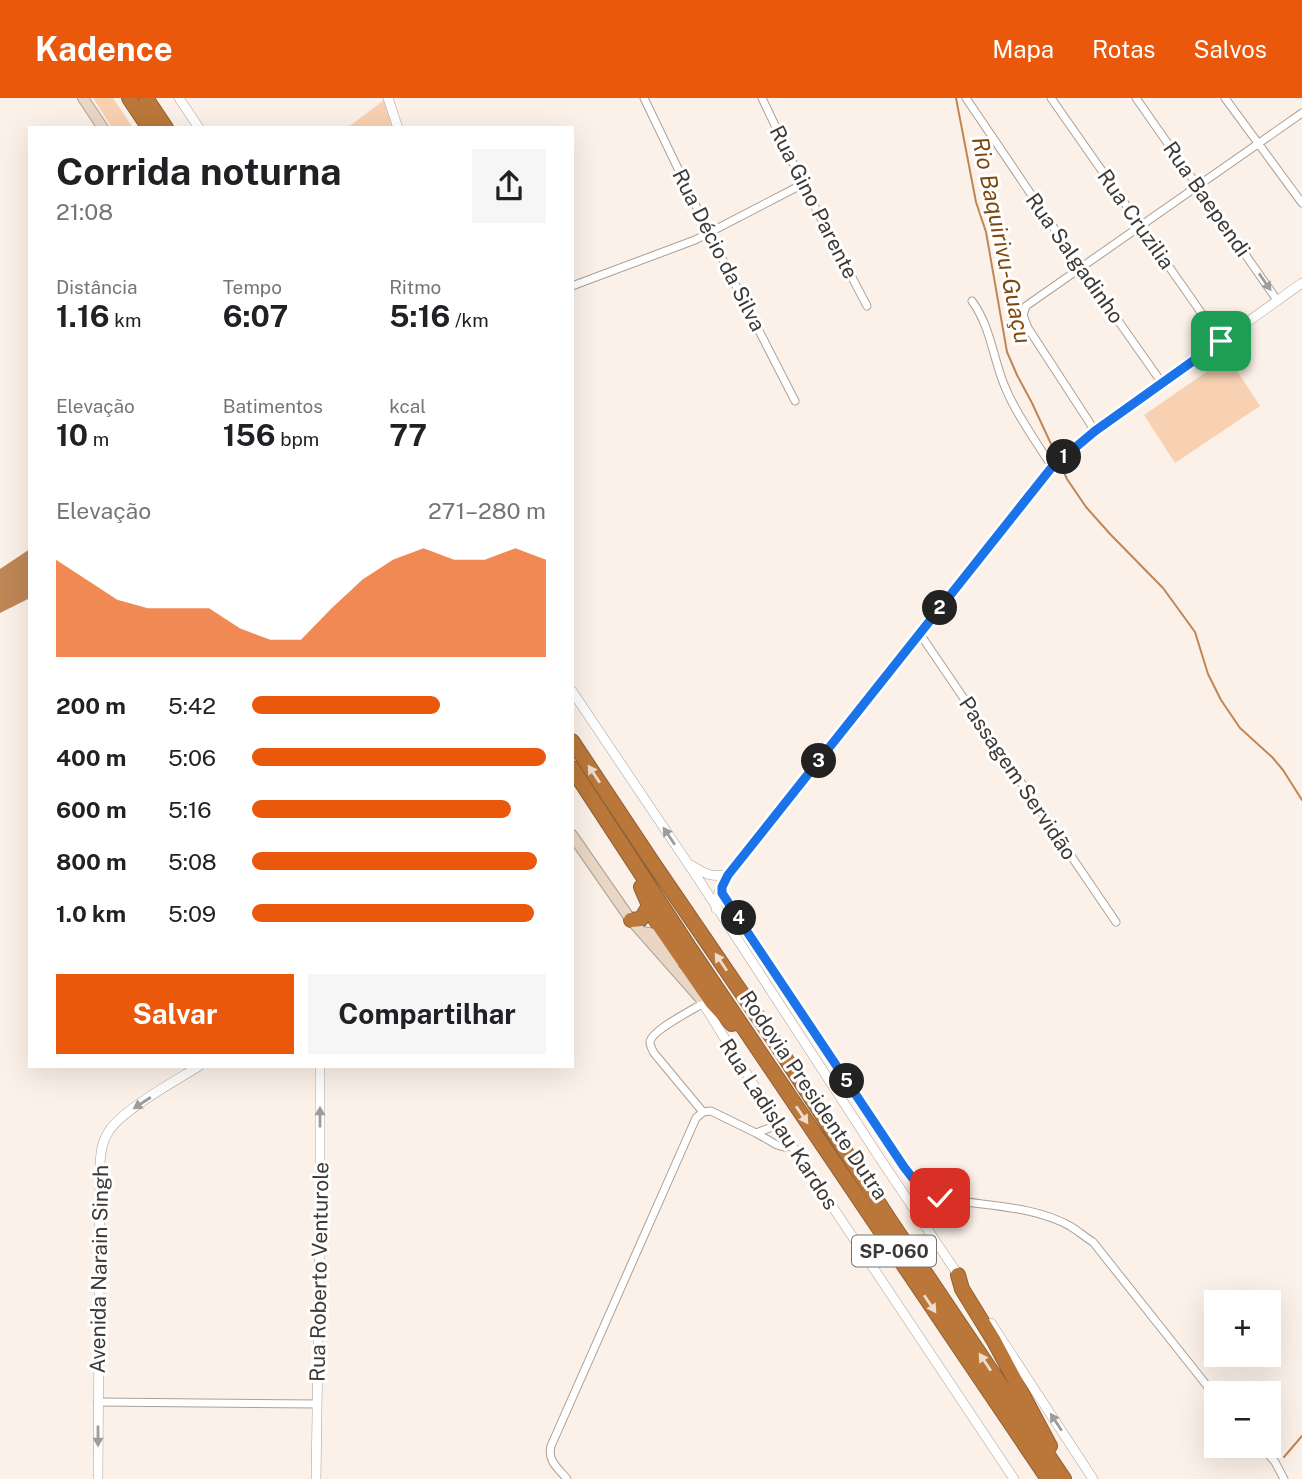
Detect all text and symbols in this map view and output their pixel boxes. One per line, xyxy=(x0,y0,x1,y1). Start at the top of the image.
text: Kadence xyxy=(35,30,173,68)
text: Mapa xyxy=(992,35,1054,63)
text: Rotas xyxy=(1092,35,1155,63)
text: Salvos xyxy=(1193,35,1267,63)
street label: Rua Gino Parente xyxy=(765,121,863,283)
water label: Rio Baquirivu-Guaçu xyxy=(967,134,1037,346)
street label: Rua Baependi xyxy=(1158,137,1256,261)
text: Corrida noturna xyxy=(56,149,342,194)
button: share xyxy=(472,149,546,223)
street label: Rua Cruzilia xyxy=(1092,164,1180,274)
street label: Rua Décio da Silva xyxy=(667,165,771,335)
street label: Rua Salgadinho xyxy=(1021,188,1129,328)
text: 21:08 xyxy=(56,198,113,225)
one-way arrow xyxy=(1258,273,1272,291)
text: Distância xyxy=(56,276,138,298)
text: Tempo xyxy=(223,276,282,298)
text: Ritmo xyxy=(389,276,441,298)
text: 1.16 xyxy=(56,298,110,334)
text: 6:07 xyxy=(223,298,288,334)
text: 5:16 xyxy=(389,298,450,334)
text: km xyxy=(110,309,141,331)
text: /km xyxy=(450,309,489,331)
pin xyxy=(1191,311,1251,371)
icon: arrive xyxy=(1202,322,1240,360)
text: Elevação xyxy=(56,395,135,417)
text: Batimentos xyxy=(223,395,323,417)
text: kcal xyxy=(389,395,426,417)
text: 10 xyxy=(56,417,88,453)
text: 156 xyxy=(223,417,276,453)
text: 77 xyxy=(389,417,427,453)
text: m xyxy=(88,428,109,450)
text: bpm xyxy=(276,428,319,450)
pin: 1 xyxy=(1046,440,1082,474)
text: 1 xyxy=(1059,445,1068,467)
text: Elevação xyxy=(56,497,151,524)
text: 271–280 m xyxy=(428,497,546,524)
pin: 2 xyxy=(922,590,958,626)
text: 2 xyxy=(933,596,946,618)
text: 200 m xyxy=(56,692,126,719)
text: 5:42 xyxy=(168,692,216,719)
street label: Passagem Servidão xyxy=(954,692,1082,864)
text: 400 m xyxy=(56,744,126,771)
text: 5:06 xyxy=(168,744,216,771)
pin: 3 xyxy=(802,744,836,778)
text: 3 xyxy=(812,749,825,771)
one-way arrow xyxy=(588,764,601,783)
text: 600 m xyxy=(56,796,126,823)
text: 5:16 xyxy=(168,796,212,823)
one-way arrow xyxy=(663,827,676,846)
text: 800 m xyxy=(56,848,127,875)
text: 5:08 xyxy=(168,848,217,875)
text: 1.0 km xyxy=(56,900,126,927)
text: 5:09 xyxy=(168,900,216,927)
pin: 4 xyxy=(722,900,756,936)
text: 4 xyxy=(732,906,745,928)
one-way arrow xyxy=(715,953,728,972)
button: Salvar xyxy=(56,974,294,1054)
button: Compartilhar xyxy=(308,974,546,1054)
street label: Rodovia Presidente Dutra xyxy=(735,986,893,1204)
street label: Rua Ladislau Kardos xyxy=(714,1034,844,1214)
pin: 5 xyxy=(830,1063,864,1098)
text: 5 xyxy=(840,1069,853,1091)
one-way arrow xyxy=(133,1096,151,1110)
one-way arrow xyxy=(314,1106,326,1128)
one-way arrow xyxy=(795,1106,809,1124)
street label: Rua Roberto Venturole xyxy=(305,1162,333,1382)
street label: Avenida Narain Singh xyxy=(85,1165,113,1373)
pin xyxy=(910,1168,970,1228)
icon: check xyxy=(921,1179,959,1217)
road number: SP-060 xyxy=(852,1236,936,1266)
map controls xyxy=(1204,1290,1281,1458)
button: + xyxy=(1204,1290,1281,1367)
one-way arrow xyxy=(923,1294,936,1313)
one-way arrow xyxy=(978,1352,991,1371)
button: − xyxy=(1204,1381,1281,1458)
one-way arrow xyxy=(1049,1412,1062,1432)
one-way arrow xyxy=(92,1425,104,1447)

